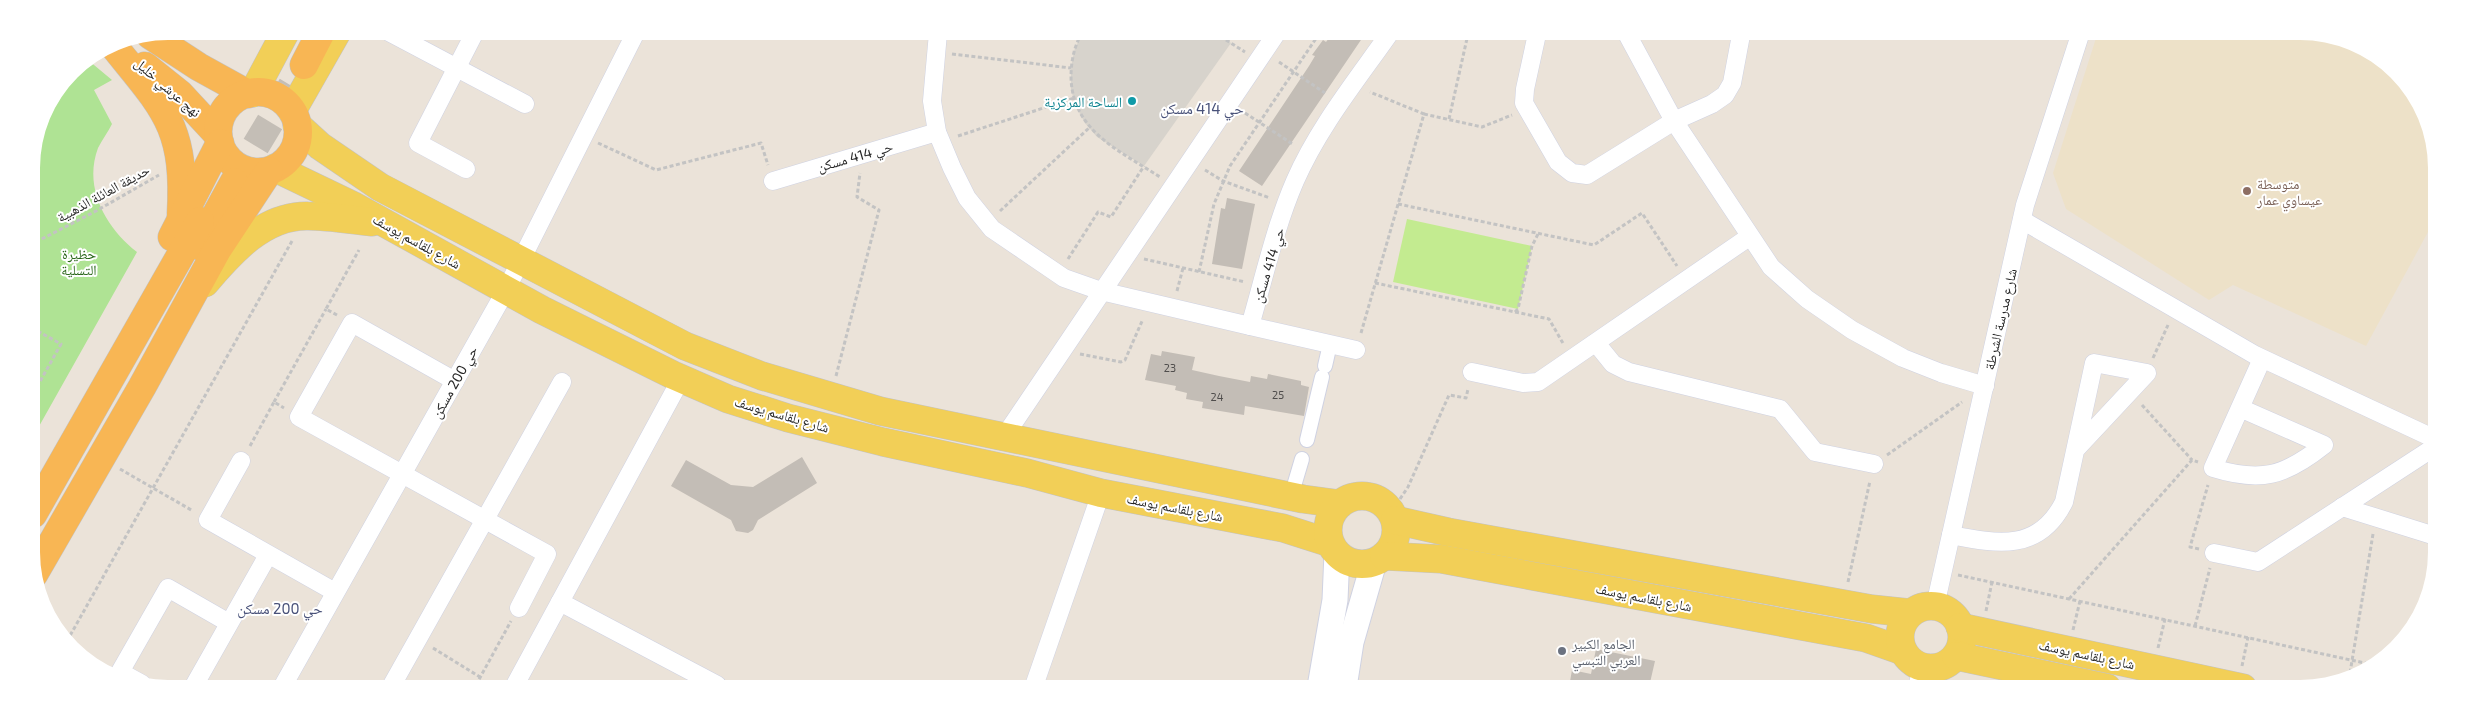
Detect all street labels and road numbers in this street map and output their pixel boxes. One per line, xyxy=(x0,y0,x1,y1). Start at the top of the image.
street label: نهج عرشي خليل xyxy=(129,54,205,123)
street label: حي 414 مسكن xyxy=(815,137,896,178)
street label: حديقة العائلة الذهبية xyxy=(54,161,152,226)
street label: شارع بلقاسم يوسف xyxy=(369,210,464,274)
street label: حي 414 مسكن xyxy=(1248,225,1291,306)
street label: شارع مدرسة الشرطة xyxy=(1980,267,2022,372)
street label: حي 200 مسكن xyxy=(427,343,484,423)
street label: شارع بلقاسم يوسف xyxy=(732,392,831,438)
street label: شارع بلقاسم يوسف xyxy=(1125,489,1225,527)
street label: شارع بلقاسم يوسف xyxy=(1594,579,1694,617)
street label: شارع بلقاسم يوسف xyxy=(2037,636,2137,674)

